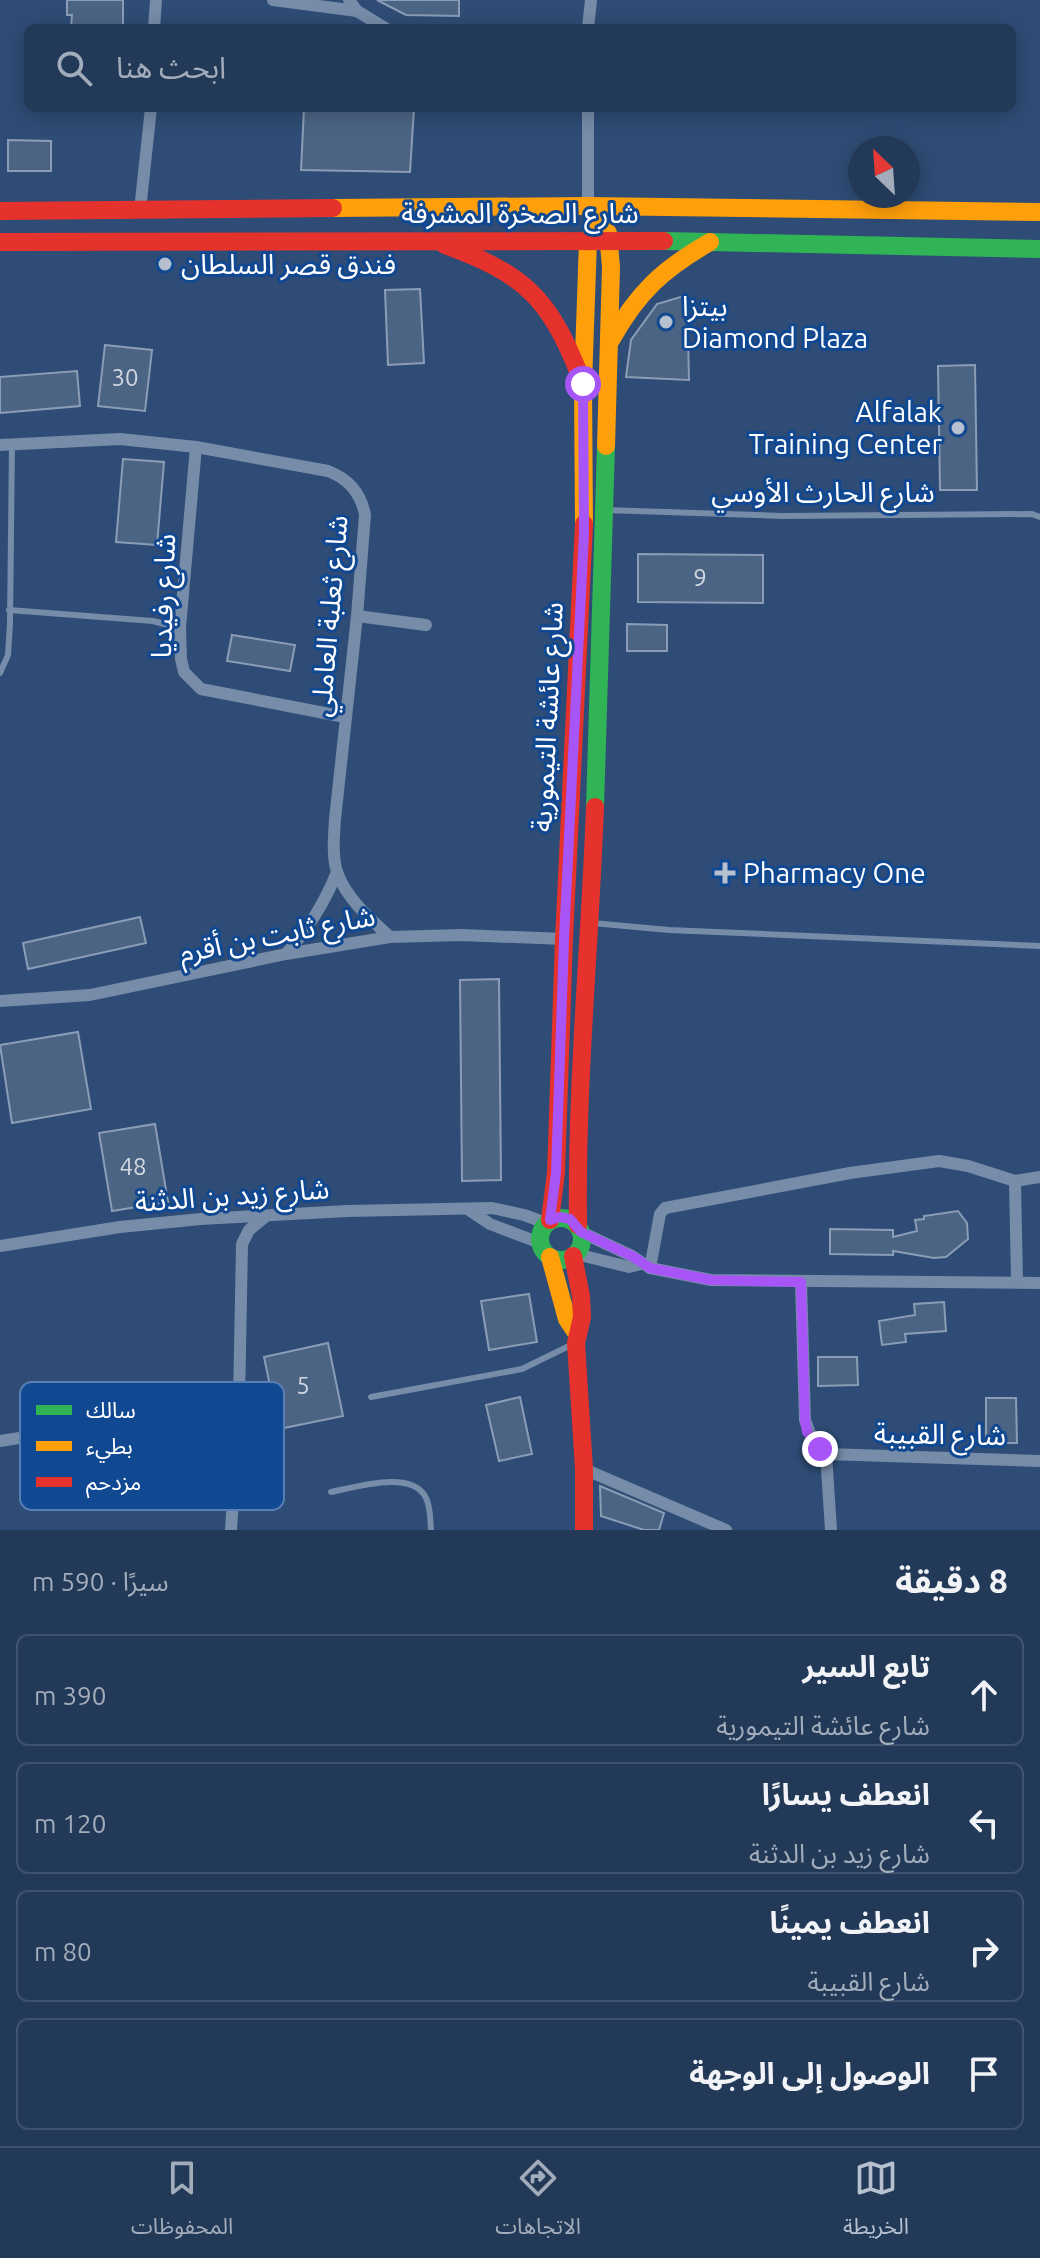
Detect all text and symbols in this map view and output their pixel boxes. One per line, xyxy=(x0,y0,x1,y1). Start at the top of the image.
search box xyxy=(24,24,1016,112)
icon: search xyxy=(52,46,96,90)
text: ابحث هنا xyxy=(116,50,226,84)
north arrow xyxy=(848,136,920,208)
street label: شارع الصخرة المشرفة xyxy=(401,197,639,234)
place label: فندق قصر السلطان xyxy=(181,248,396,281)
marker: فندق قصر السلطان xyxy=(156,255,174,273)
place label: بيتزا Diamond Plaza xyxy=(682,290,868,353)
marker: بيتزا Diamond Plaza xyxy=(657,313,675,331)
house number: 30 xyxy=(111,364,139,391)
route start xyxy=(565,366,601,402)
place label: Alfalak Training Center xyxy=(749,396,942,459)
marker: Alfalak Training Center xyxy=(949,419,967,437)
street label: شارع الحارث الأوسي xyxy=(711,476,935,513)
street label: شارع ثعلبة العاملي xyxy=(304,514,359,719)
street label: شارع رفيديا xyxy=(145,533,186,659)
house number: 9 xyxy=(693,564,707,591)
street label: شارع عائشة التيمورية xyxy=(525,601,574,833)
place label: Pharmacy One xyxy=(743,857,926,888)
marker: Pharmacy One xyxy=(714,862,736,884)
street label: شارع ثابت بن أقرم xyxy=(176,898,379,974)
house number: 48 xyxy=(119,1153,147,1180)
street label: شارع زيد بن الدثنة xyxy=(134,1172,331,1223)
house number: 5 xyxy=(296,1372,310,1399)
legend xyxy=(20,1382,284,1510)
text: سالك xyxy=(86,1397,136,1422)
street label: شارع القبيبة xyxy=(874,1417,1006,1456)
route end xyxy=(802,1431,838,1467)
text: بطيء xyxy=(86,1433,133,1463)
text: مزدحم xyxy=(86,1469,141,1499)
text: 8 دقيقة xyxy=(895,1561,1008,1599)
text: سيرًا · 590 m xyxy=(32,1567,169,1596)
text: تابع السير xyxy=(803,1649,930,1683)
icon: ahead xyxy=(962,1673,1006,1717)
text: 390 m xyxy=(34,1681,106,1710)
text: شارع عائشة التيمورية xyxy=(716,1711,930,1740)
text: انعطف يسارًا xyxy=(762,1777,930,1811)
icon: left xyxy=(962,1801,1006,1845)
text: 120 m xyxy=(34,1809,106,1838)
text: شارع زيد بن الدثنة xyxy=(749,1839,930,1868)
text: انعطف يمينًا xyxy=(770,1905,930,1939)
icon: right xyxy=(962,1929,1006,1973)
text: 80 m xyxy=(34,1937,92,1966)
text: شارع القبيبة xyxy=(807,1967,930,1996)
icon: arrive xyxy=(962,2052,1006,2096)
text: الوصول إلى الوجهة xyxy=(689,2056,930,2090)
tab: المحفوظات xyxy=(131,2156,233,2250)
tab: الاتجاهات xyxy=(495,2156,581,2250)
tab: الخريطة xyxy=(843,2156,909,2250)

